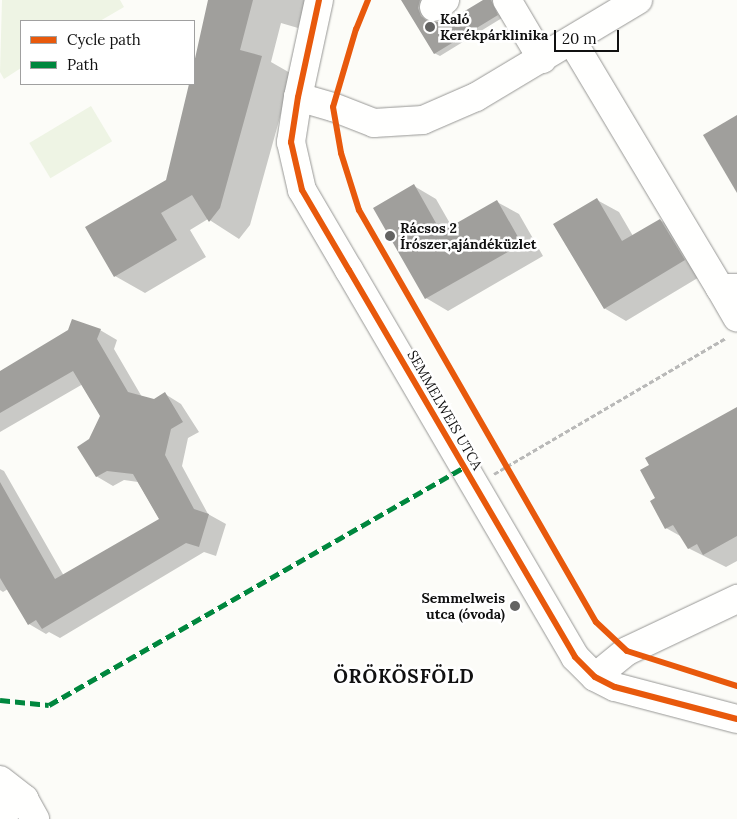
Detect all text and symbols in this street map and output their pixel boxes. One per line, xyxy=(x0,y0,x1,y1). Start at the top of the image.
place label: Kaló Kerékpárklinika xyxy=(440,11,548,44)
legend xyxy=(20,20,195,85)
scale bar xyxy=(557,20,622,52)
marker: Kaló Kerékpárklinika xyxy=(424,21,436,33)
text: 20 m xyxy=(562,29,597,48)
text: Cycle path xyxy=(67,30,141,49)
text: Path xyxy=(67,55,98,74)
place label: Rácsos 2 Írószer,ajándéküzlet xyxy=(400,220,536,252)
marker: Rácsos 2 Írószer,ajándéküzlet xyxy=(384,230,396,242)
street label: SEMMELWEIS UTCA xyxy=(404,347,486,473)
place label: Semmelweis utca (óvoda) xyxy=(421,590,505,622)
marker: Semmelweis utca (óvoda) xyxy=(509,600,521,612)
district label: ÖRÖKÖSFÖLD xyxy=(332,666,476,688)

